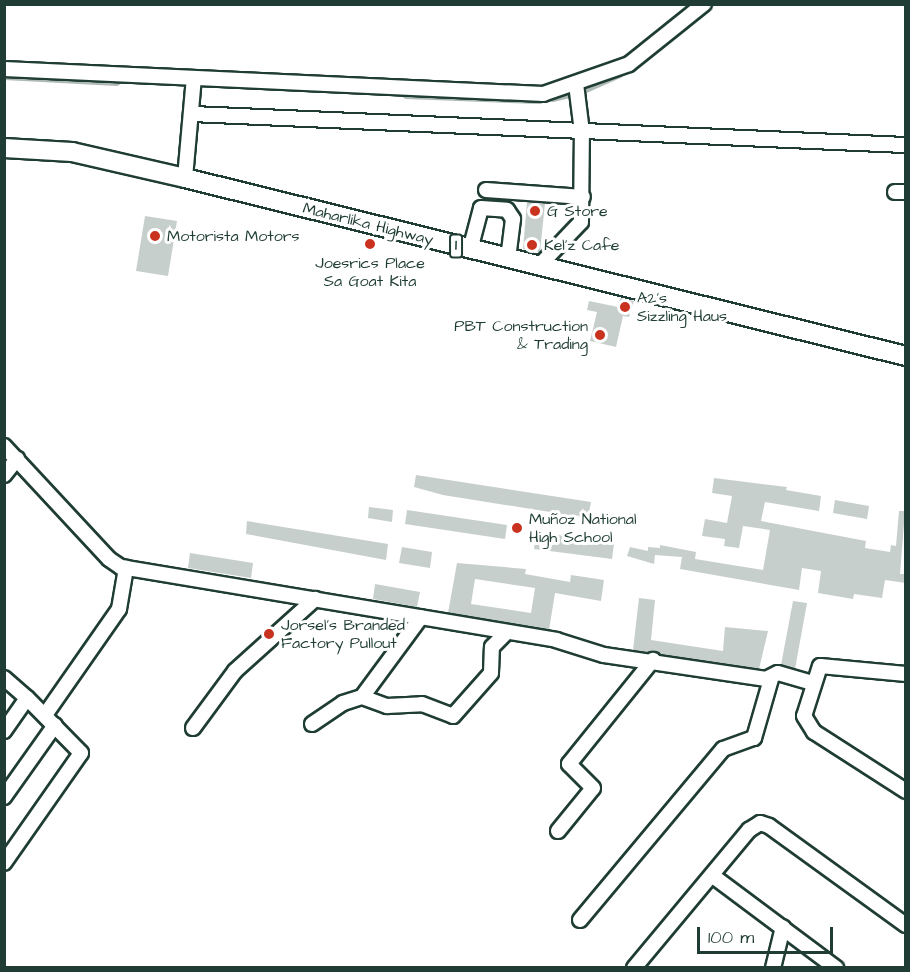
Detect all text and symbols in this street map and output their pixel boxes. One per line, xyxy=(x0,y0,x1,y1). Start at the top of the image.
street label: Maharlika Highway xyxy=(301,199,435,249)
place label: G Store xyxy=(547,201,608,221)
marker: G Store xyxy=(528,204,542,218)
place label: Motorista Motors xyxy=(167,226,300,246)
marker: Motorista Motors xyxy=(148,229,162,243)
road number: 1 xyxy=(448,234,464,258)
place label: Kel’z Cafe xyxy=(544,235,619,255)
marker: Joesrics Place Sa Goat Kita xyxy=(363,237,377,251)
marker: Kel’z Cafe xyxy=(525,238,539,252)
place label: Joesrics Place Sa Goat Kita xyxy=(315,253,425,291)
place label: A2’s Sizzling Haus xyxy=(637,288,727,326)
marker: A2’s Sizzling Haus xyxy=(618,300,632,314)
place label: PBT Construction & Trading xyxy=(454,316,588,354)
marker: PBT Construction & Trading xyxy=(593,328,607,342)
place label: Muñoz National High School xyxy=(529,509,636,547)
marker: Muñoz National High School xyxy=(510,521,524,535)
place label: Jorsel's Branded Factory Pullout xyxy=(281,615,405,653)
marker: Jorsel's Branded Factory Pullout xyxy=(262,627,276,641)
scale bar xyxy=(700,915,836,953)
text: 100 m xyxy=(708,925,754,950)

